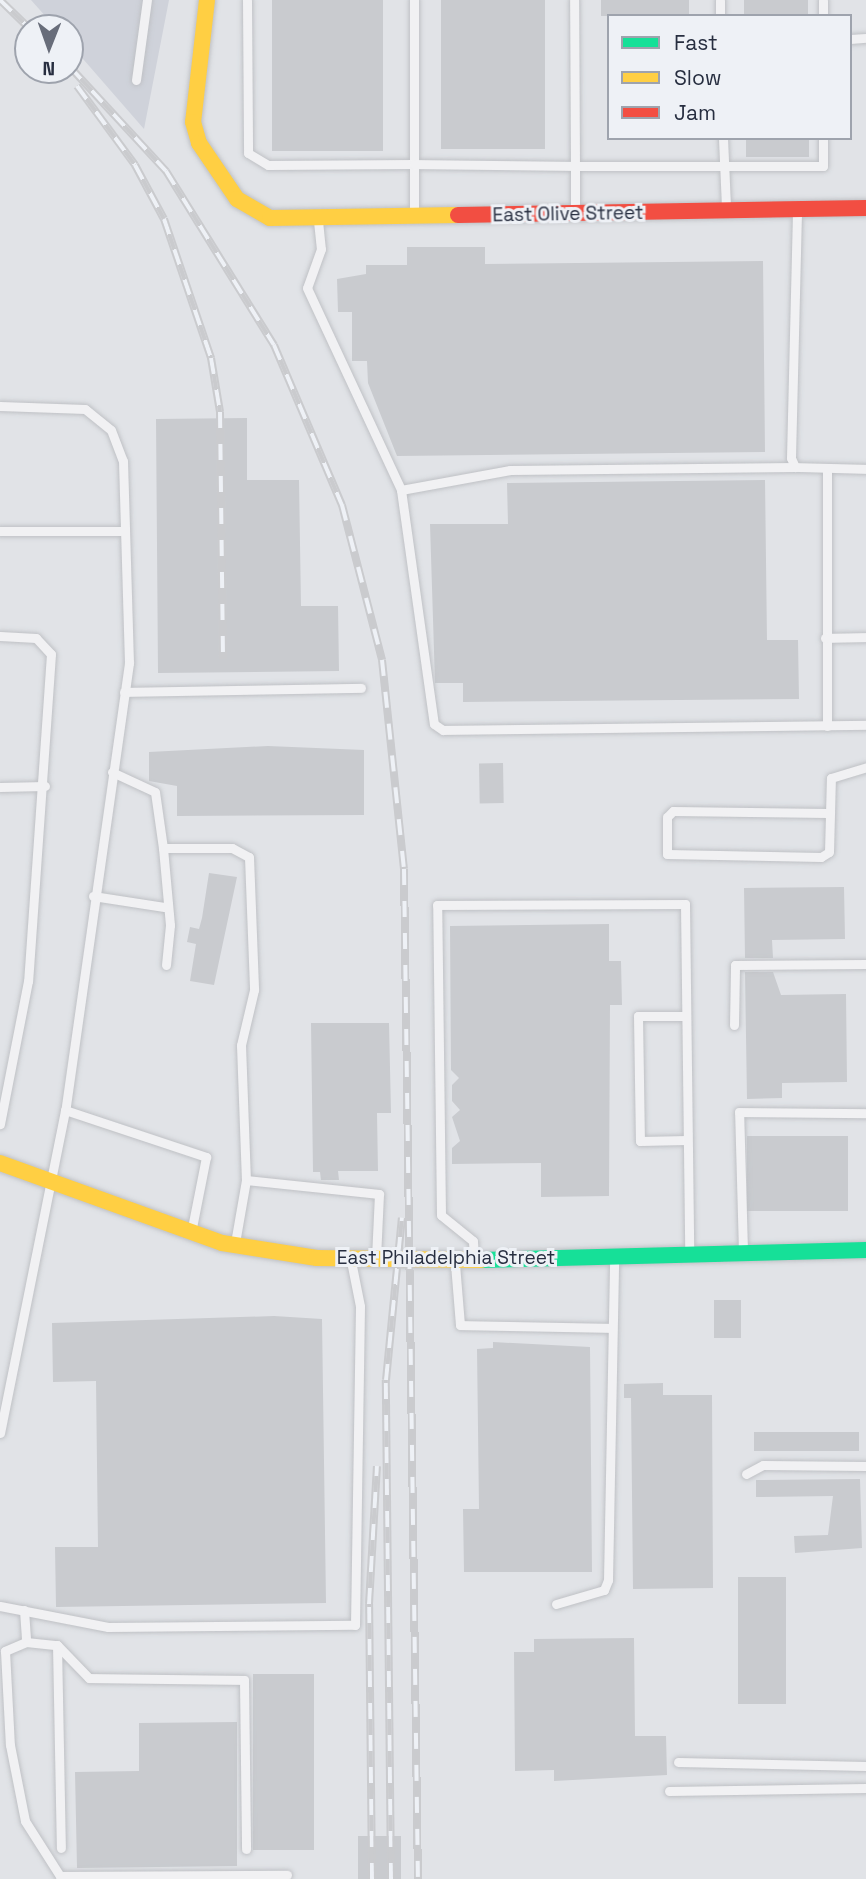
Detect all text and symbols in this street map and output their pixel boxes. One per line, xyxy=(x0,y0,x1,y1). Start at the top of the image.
north arrow xyxy=(14,14,84,84)
legend xyxy=(607,14,852,140)
text: Fast xyxy=(674,29,718,56)
text: N xyxy=(42,56,55,81)
text: Slow xyxy=(674,64,722,91)
text: Jam xyxy=(674,99,716,126)
street label: East Olive Street xyxy=(492,201,644,227)
street label: East Philadelphia Street xyxy=(337,1247,555,1269)

